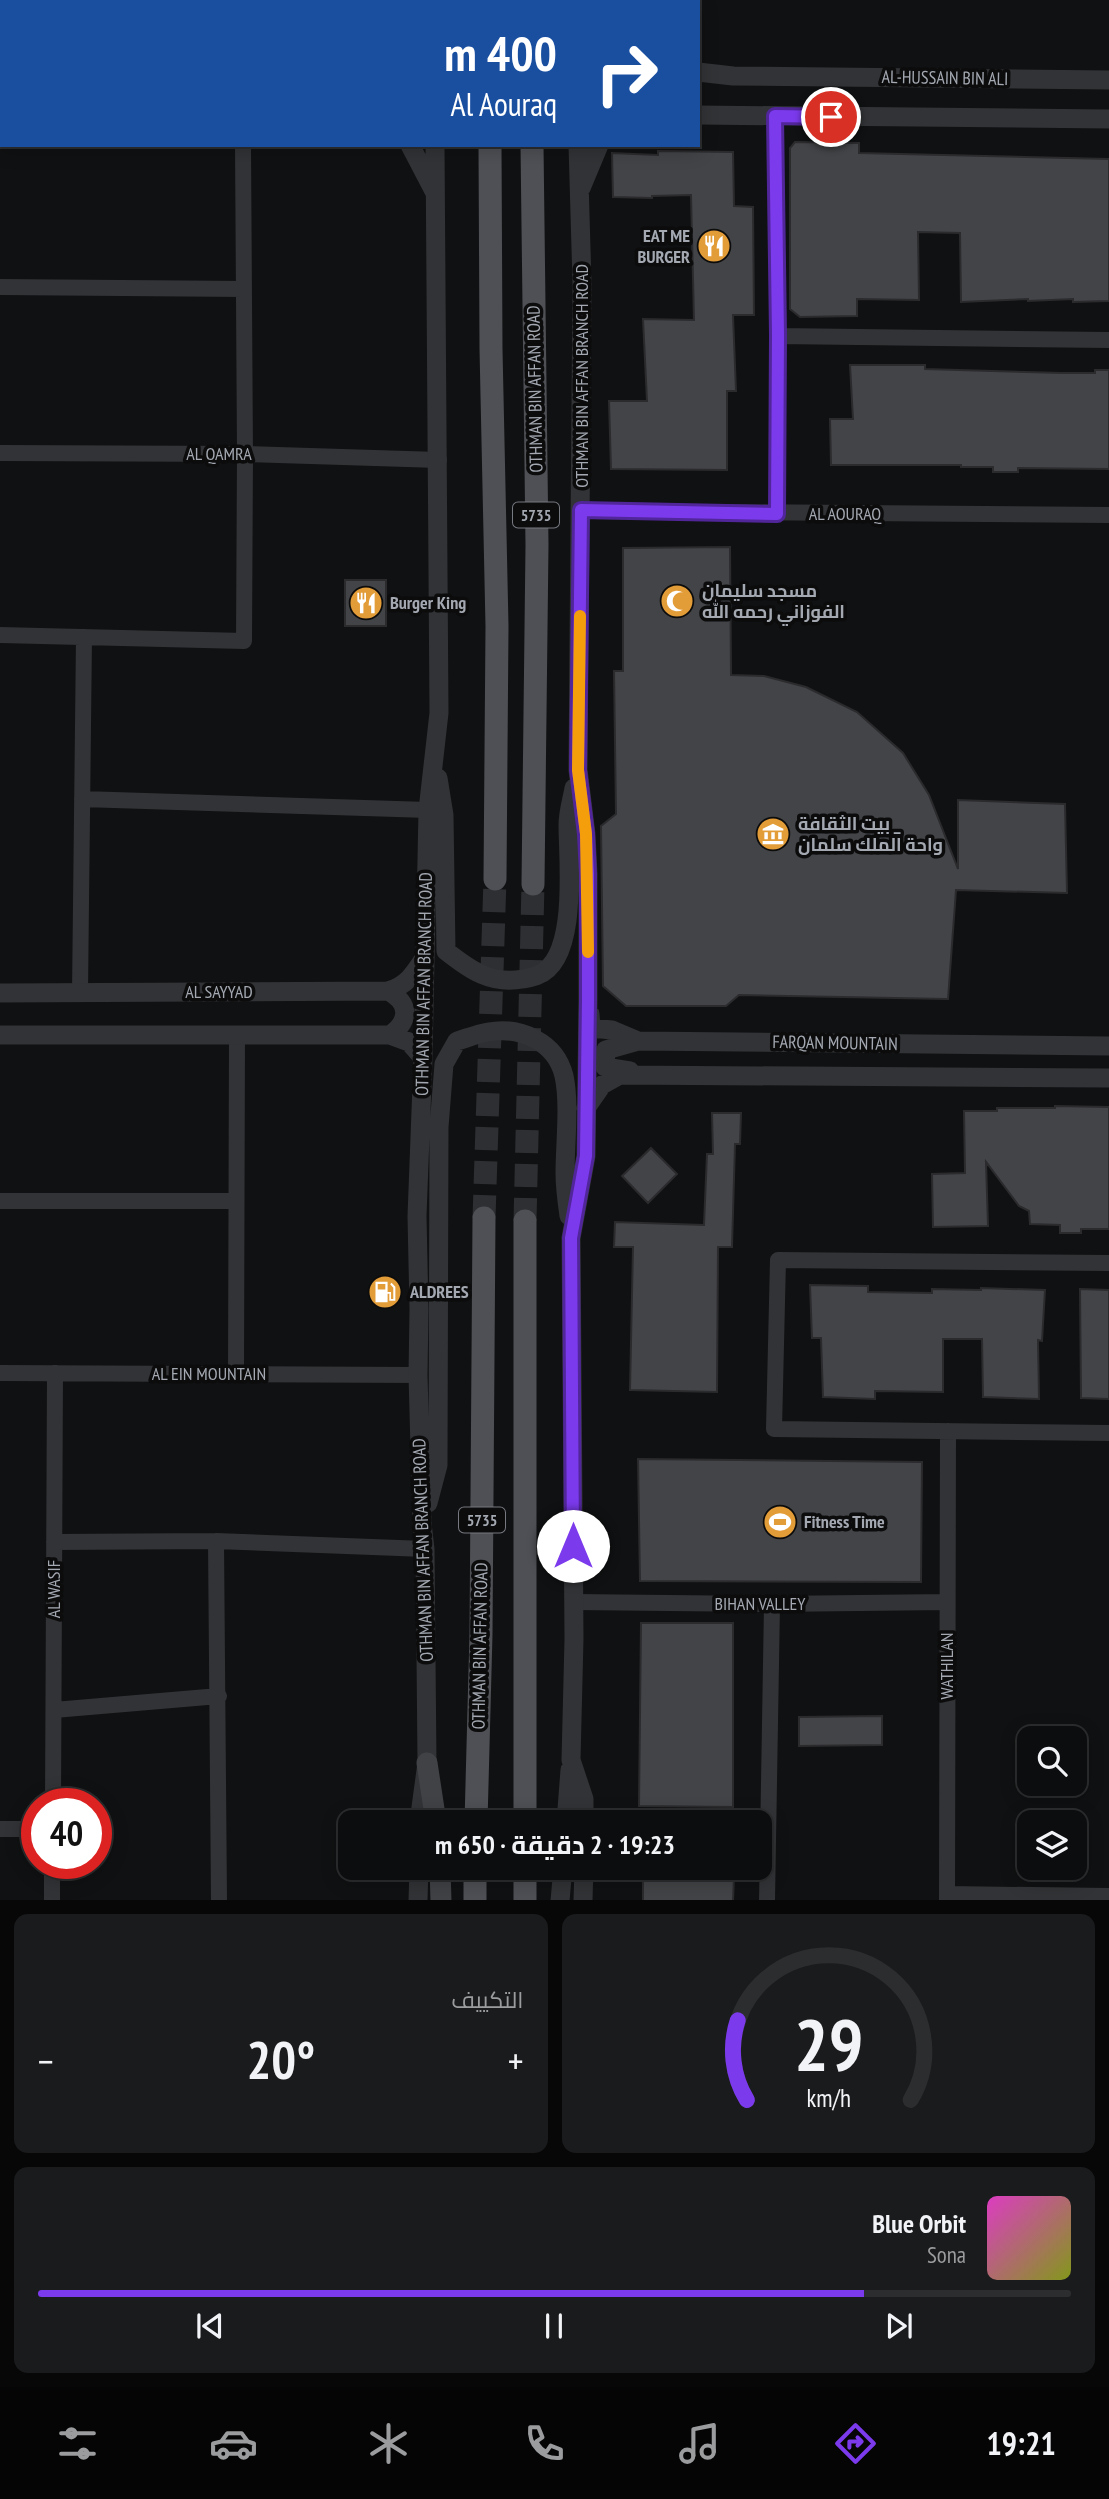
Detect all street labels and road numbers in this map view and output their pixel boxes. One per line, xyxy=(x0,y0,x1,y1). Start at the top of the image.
street label: AL-HUSSAIN BIN ALI xyxy=(881,65,1009,90)
street label: OTHMAN BIN AFFAN BRANCH ROAD xyxy=(570,264,593,488)
street label: OTHMAN BIN AFFAN ROAD xyxy=(522,305,547,473)
street label: AL QAMRA xyxy=(186,442,252,465)
road number: 5735 xyxy=(513,502,559,528)
street label: AL AOURAQ xyxy=(809,502,882,525)
street label: OTHMAN BIN AFFAN BRANCH ROAD xyxy=(410,872,437,1096)
street label: AL SAYYAD xyxy=(185,980,253,1003)
street label: FARQAN MOUNTAIN xyxy=(772,1030,898,1055)
street label: AL EIN MOUNTAIN xyxy=(152,1362,266,1385)
street label: OTHMAN BIN AFFAN BRANCH ROAD xyxy=(407,1438,438,1662)
road number: 5735 xyxy=(459,1508,505,1532)
street label: AL WASIF xyxy=(42,1560,65,1618)
street label: OTHMAN BIN AFFAN ROAD xyxy=(467,1562,492,1730)
street label: BIHAN VALLEY xyxy=(715,1592,806,1615)
street label: WATHILAN xyxy=(935,1633,958,1699)

